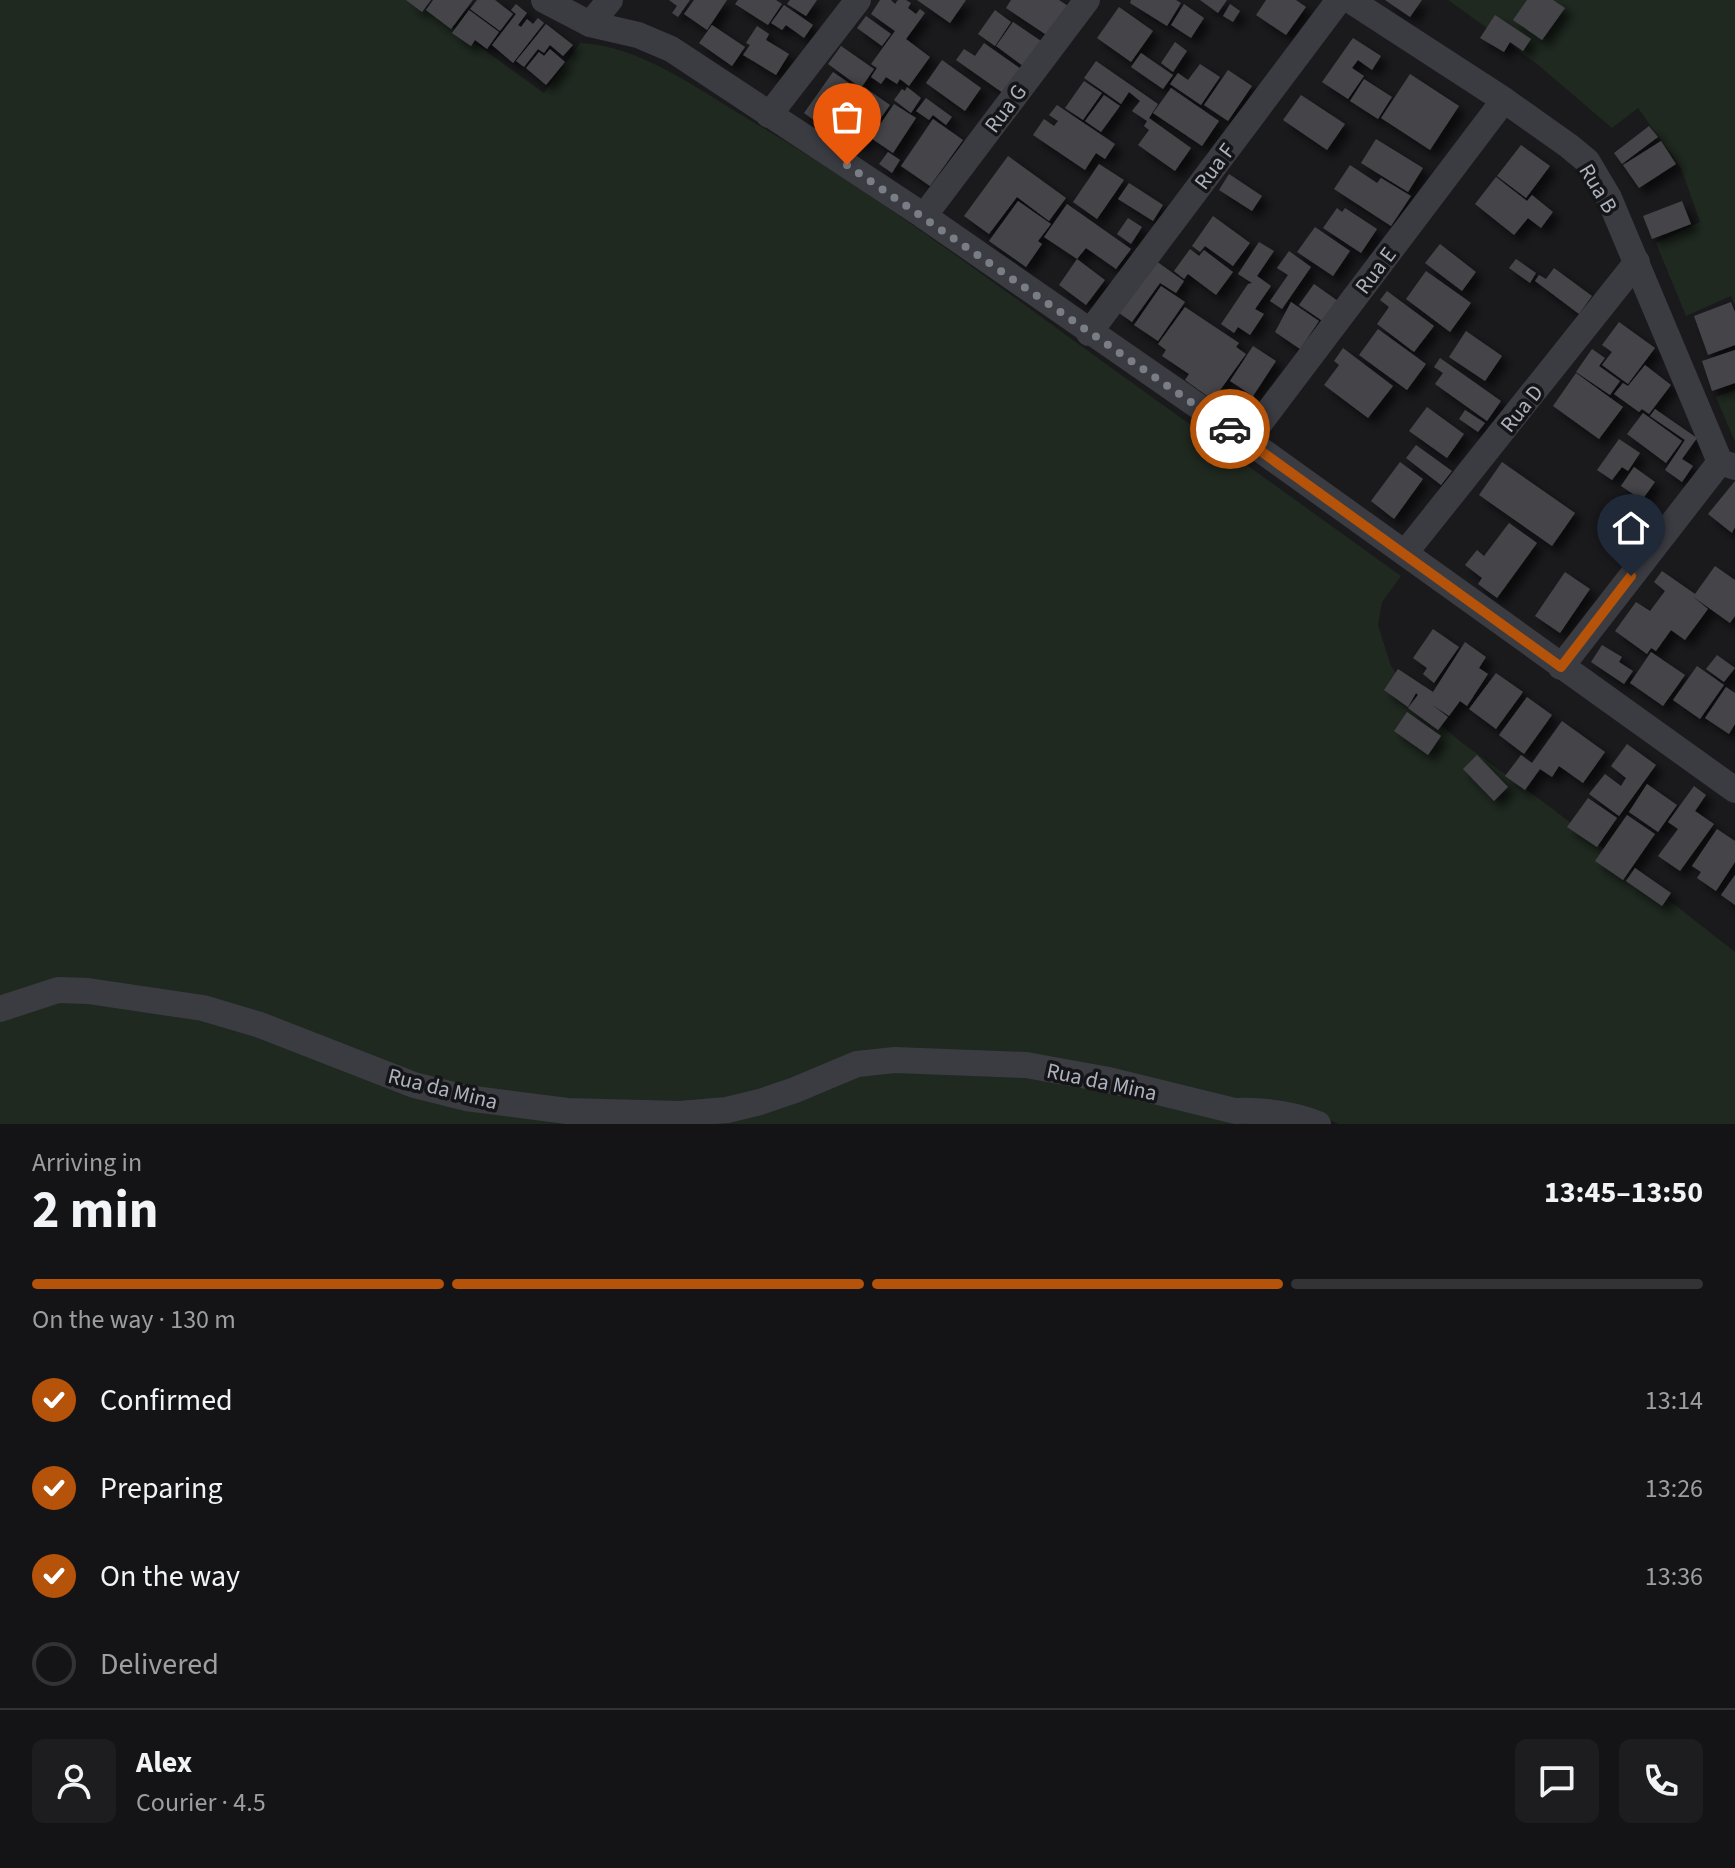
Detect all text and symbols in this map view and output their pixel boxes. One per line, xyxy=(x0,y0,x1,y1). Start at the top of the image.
street label: Rua G xyxy=(977,78,1035,140)
pin xyxy=(813,83,881,165)
icon: bag xyxy=(825,95,869,139)
street label: Rua F xyxy=(1187,137,1243,197)
street label: Rua B xyxy=(1571,158,1626,219)
street label: Rua E xyxy=(1348,240,1404,301)
street label: Rua D xyxy=(1493,378,1551,439)
courier xyxy=(1190,389,1270,469)
icon: car xyxy=(1208,407,1252,451)
pin xyxy=(1597,494,1665,576)
icon: home xyxy=(1609,506,1653,550)
street label: Rua da Mina xyxy=(1044,1055,1160,1109)
street label: Rua da Mina xyxy=(384,1060,501,1118)
text: Arriving in xyxy=(32,1144,142,1181)
text: 13:45–13:50 xyxy=(1544,1171,1703,1214)
text: 2 min xyxy=(32,1174,159,1248)
text: On the way · 130 m xyxy=(32,1301,236,1338)
icon: check xyxy=(32,1378,76,1422)
text: Confirmed xyxy=(100,1379,233,1422)
text: 13:14 xyxy=(1645,1382,1703,1419)
icon: check xyxy=(32,1466,76,1510)
text: Preparing xyxy=(100,1467,223,1510)
text: 13:26 xyxy=(1645,1470,1703,1507)
icon: check xyxy=(32,1554,76,1598)
text: On the way xyxy=(100,1555,240,1598)
text: 13:36 xyxy=(1645,1558,1703,1595)
text: Delivered xyxy=(100,1643,219,1686)
button: person xyxy=(32,1739,116,1823)
button: chat xyxy=(1515,1739,1599,1823)
button: phone xyxy=(1619,1739,1703,1823)
text: Alex xyxy=(136,1741,192,1784)
text: Courier · 4.5 xyxy=(136,1784,266,1821)

